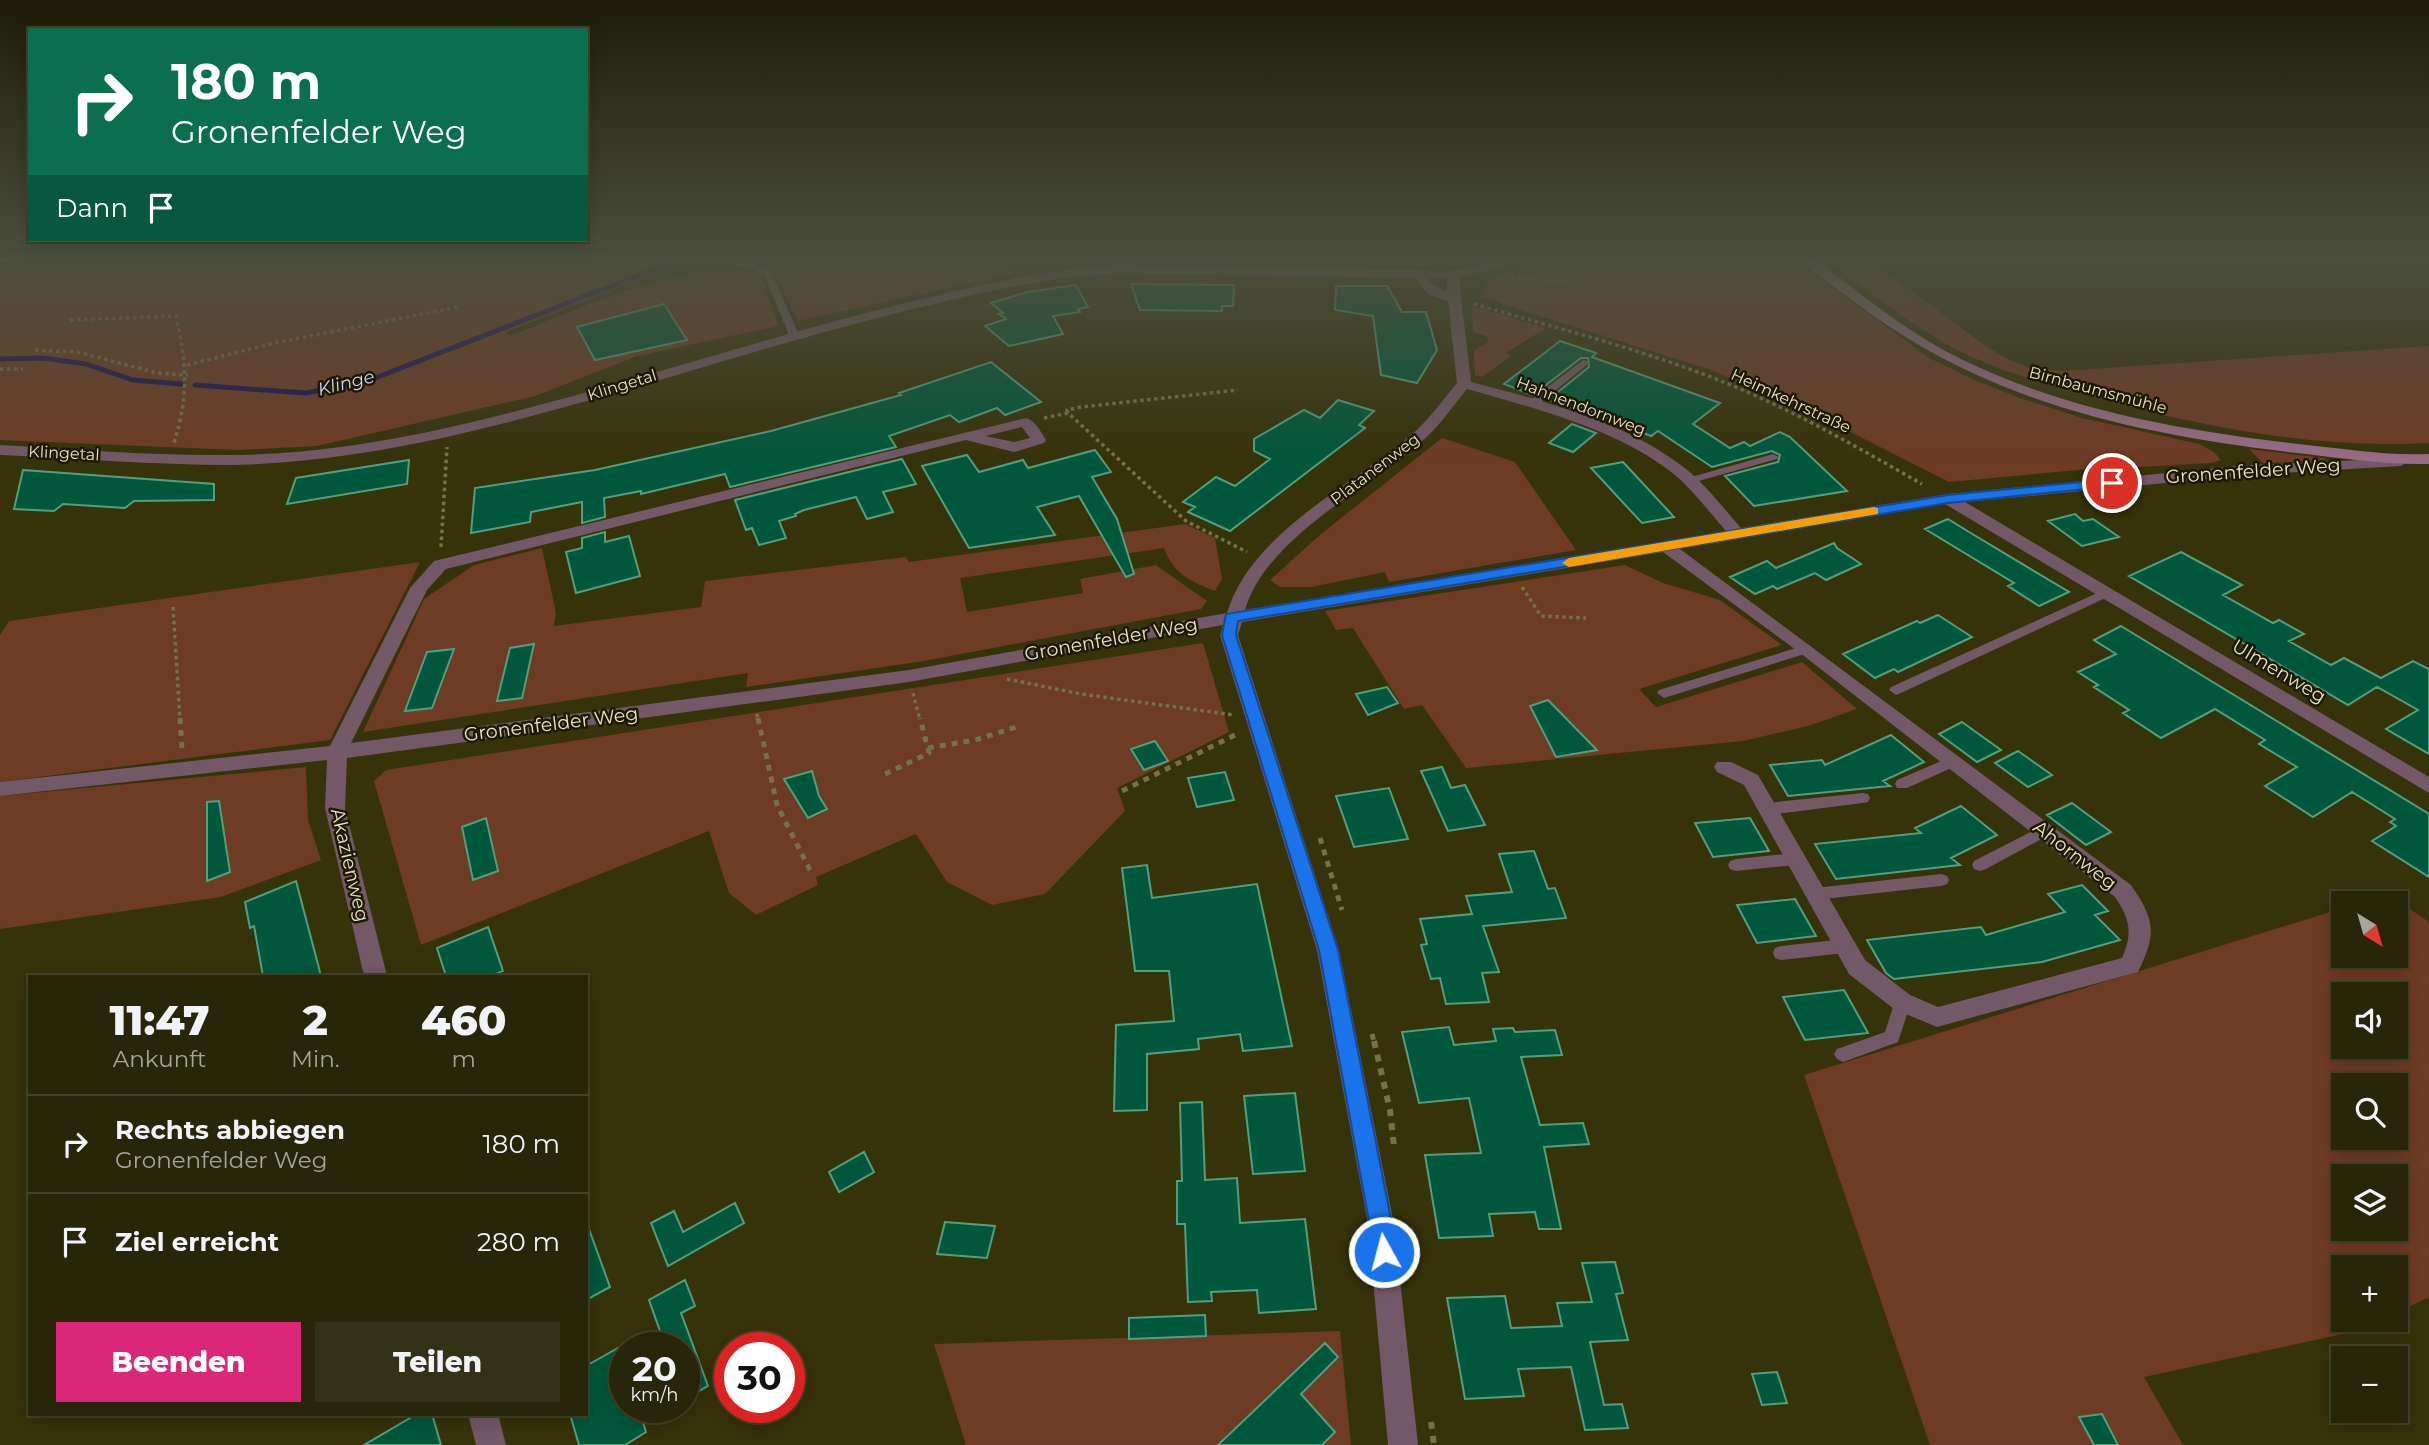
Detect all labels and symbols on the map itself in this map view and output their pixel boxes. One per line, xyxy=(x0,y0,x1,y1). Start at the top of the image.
street label: Birnbaumsmühle xyxy=(2027,362,2169,418)
water label: Klinge xyxy=(315,365,377,401)
street label: Klingetal xyxy=(585,365,659,405)
street label: Heimkehrstraße xyxy=(1728,365,1854,437)
street label: Hahnendornweg xyxy=(1514,373,1648,439)
street label: Platanenweg xyxy=(1327,429,1423,509)
street label: Klingetal xyxy=(28,442,100,464)
pin xyxy=(2082,453,2142,513)
street label: Gronenfelder Weg xyxy=(2165,453,2341,489)
street label: Gronenfelder Weg xyxy=(1023,612,1199,666)
street label: Ulmenweg xyxy=(2228,634,2330,708)
street label: Gronenfelder Weg xyxy=(462,702,640,746)
street label: Akazienweg xyxy=(326,806,374,924)
street label: Ahornweg xyxy=(2029,815,2121,895)
north arrow xyxy=(2331,891,2408,968)
position arrow xyxy=(1347,1215,1421,1289)
speed limit sign: 30 xyxy=(714,1332,805,1423)

